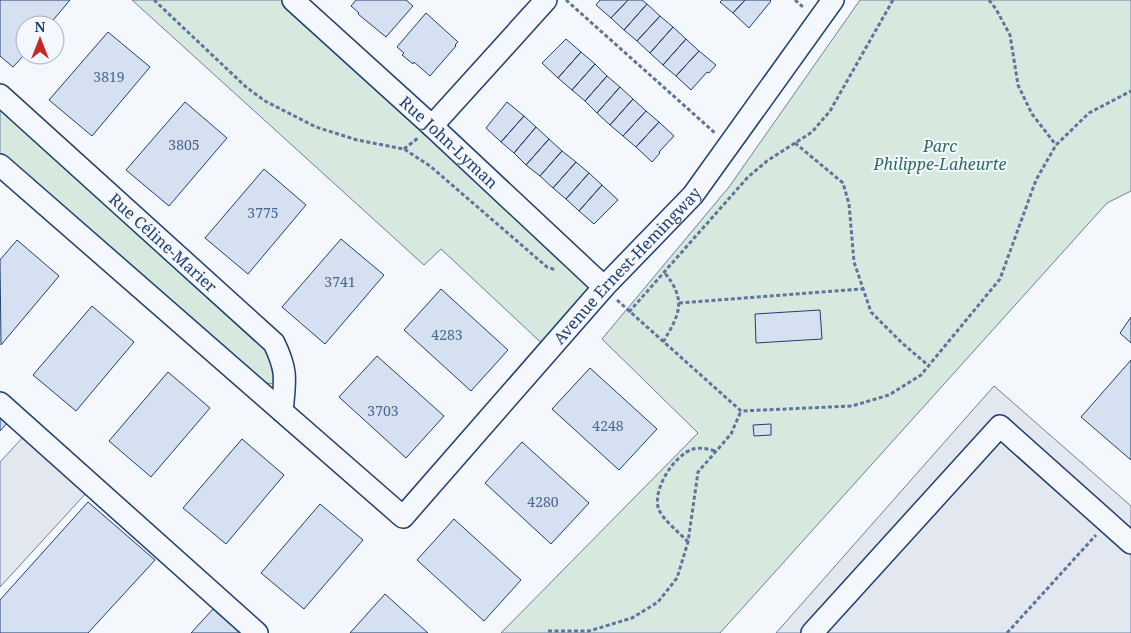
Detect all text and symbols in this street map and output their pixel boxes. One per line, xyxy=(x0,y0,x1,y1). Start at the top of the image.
north arrow xyxy=(15,15,65,65)
text: N xyxy=(34,17,46,36)
house number: 3819 xyxy=(93,67,125,86)
street label: Rue John-Lyman xyxy=(395,91,503,193)
house number: 3805 xyxy=(168,135,200,154)
park label: Parc Philippe-Laheurte xyxy=(873,135,1007,175)
street label: Avenue Ernest-Hemingway xyxy=(548,182,707,349)
street label: Rue Céline-Marier xyxy=(104,188,222,298)
house number: 3775 xyxy=(247,203,279,222)
house number: 3741 xyxy=(324,272,356,291)
house number: 4283 xyxy=(431,325,463,344)
house number: 3703 xyxy=(367,401,399,420)
house number: 4248 xyxy=(592,416,624,435)
house number: 4280 xyxy=(527,492,559,511)

